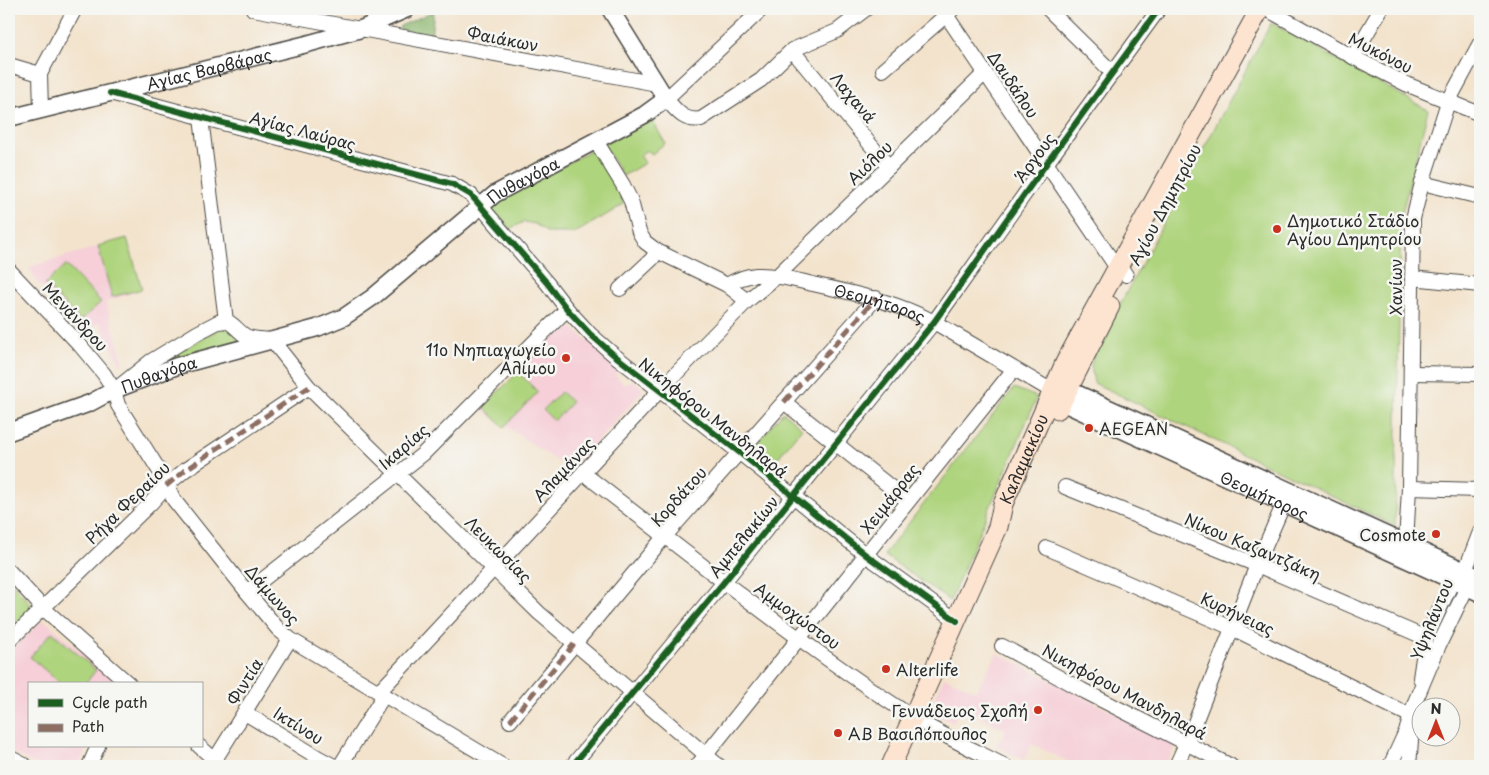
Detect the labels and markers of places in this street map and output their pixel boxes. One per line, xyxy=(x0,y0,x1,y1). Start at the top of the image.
place label: Δημοτικό Στάδιο Αγίου Δημητρίου xyxy=(1287,208,1422,250)
marker: Δημοτικό Στάδιο Αγίου Δημητρίου xyxy=(1271,223,1283,235)
place label: 11ο Νηπιαγωγείο Αλίμου xyxy=(426,337,556,379)
marker: 11ο Νηπιαγωγείο Αλίμου xyxy=(560,352,572,364)
place label: AEGEAN xyxy=(1099,416,1168,440)
marker: AEGEAN xyxy=(1083,422,1095,434)
place label: Cosmote xyxy=(1359,522,1426,546)
marker: Cosmote xyxy=(1430,528,1442,540)
place label: Alterlife xyxy=(896,657,959,681)
marker: Alterlife xyxy=(880,663,892,675)
place label: Γεννάδειος Σχολή xyxy=(891,698,1028,722)
marker: Γεννάδειος Σχολή xyxy=(1032,704,1044,716)
place label: ΑΒ Βασιλόπουλος xyxy=(848,721,987,745)
marker: ΑΒ Βασιλόπουλος xyxy=(832,727,844,739)

